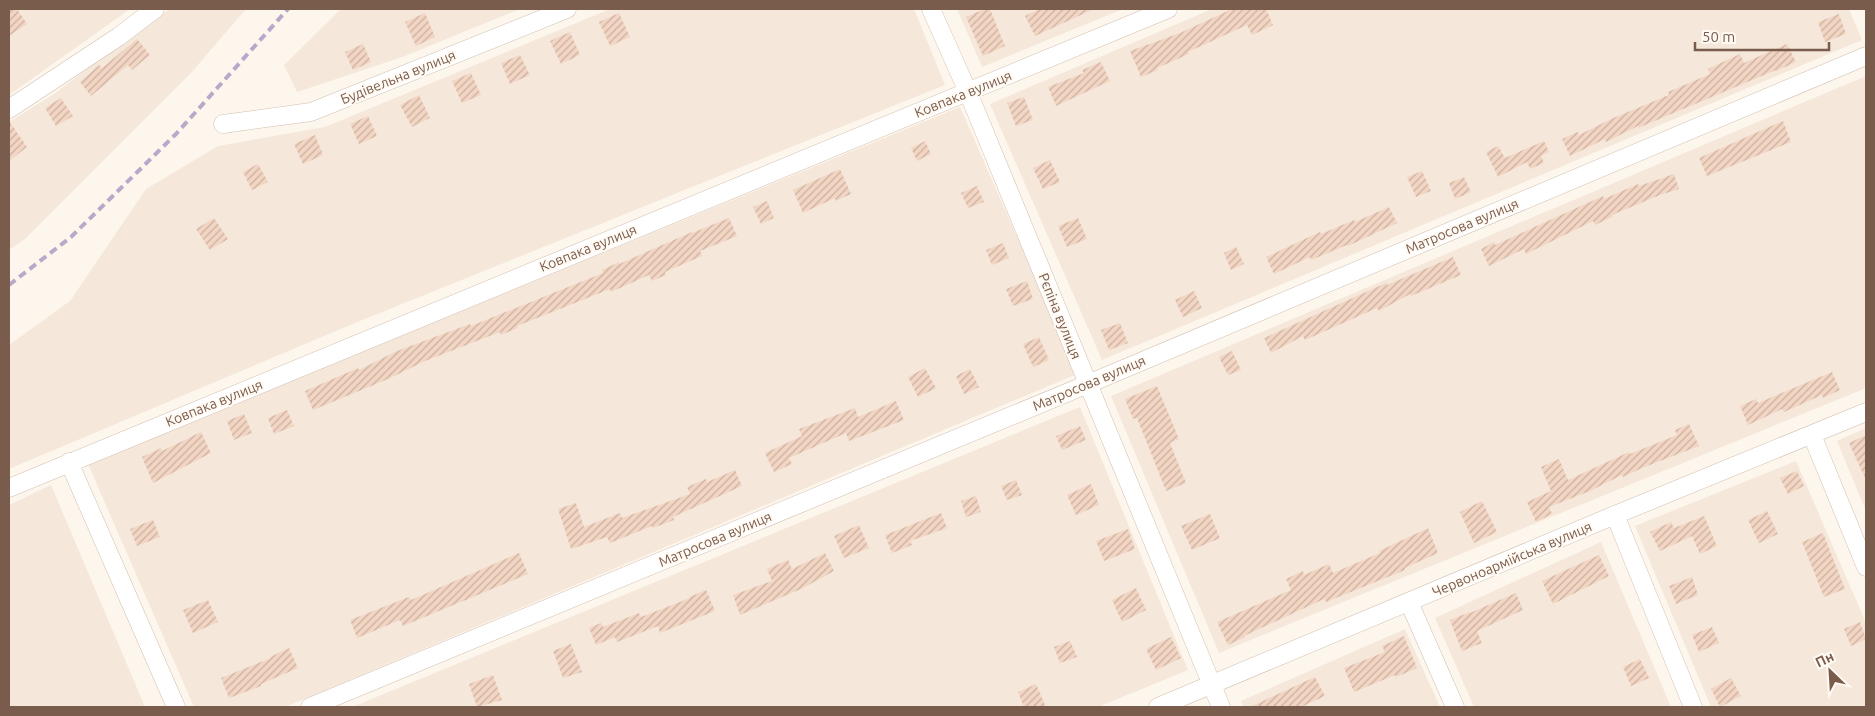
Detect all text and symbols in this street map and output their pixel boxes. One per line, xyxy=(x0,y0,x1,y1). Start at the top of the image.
scale bar xyxy=(1695,20,1829,52)
text: 50 m xyxy=(1702,28,1735,45)
street label: Будівельна вулиця xyxy=(338,47,458,107)
street label: Ковпака вулиця xyxy=(912,67,1014,121)
street label: Матросова вулиця xyxy=(1403,195,1521,257)
street label: Ковпака вулиця xyxy=(537,221,639,275)
street label: Рєпіна вулиця xyxy=(1035,271,1085,361)
street label: Матросова вулиця xyxy=(1030,352,1148,414)
street label: Ковпака вулиця xyxy=(163,376,265,430)
street label: Матросова вулиця xyxy=(656,508,774,570)
street label: Червоноармійська вулиця xyxy=(1430,518,1594,600)
north arrow xyxy=(1805,646,1855,696)
text: Пн xyxy=(1813,648,1836,670)

